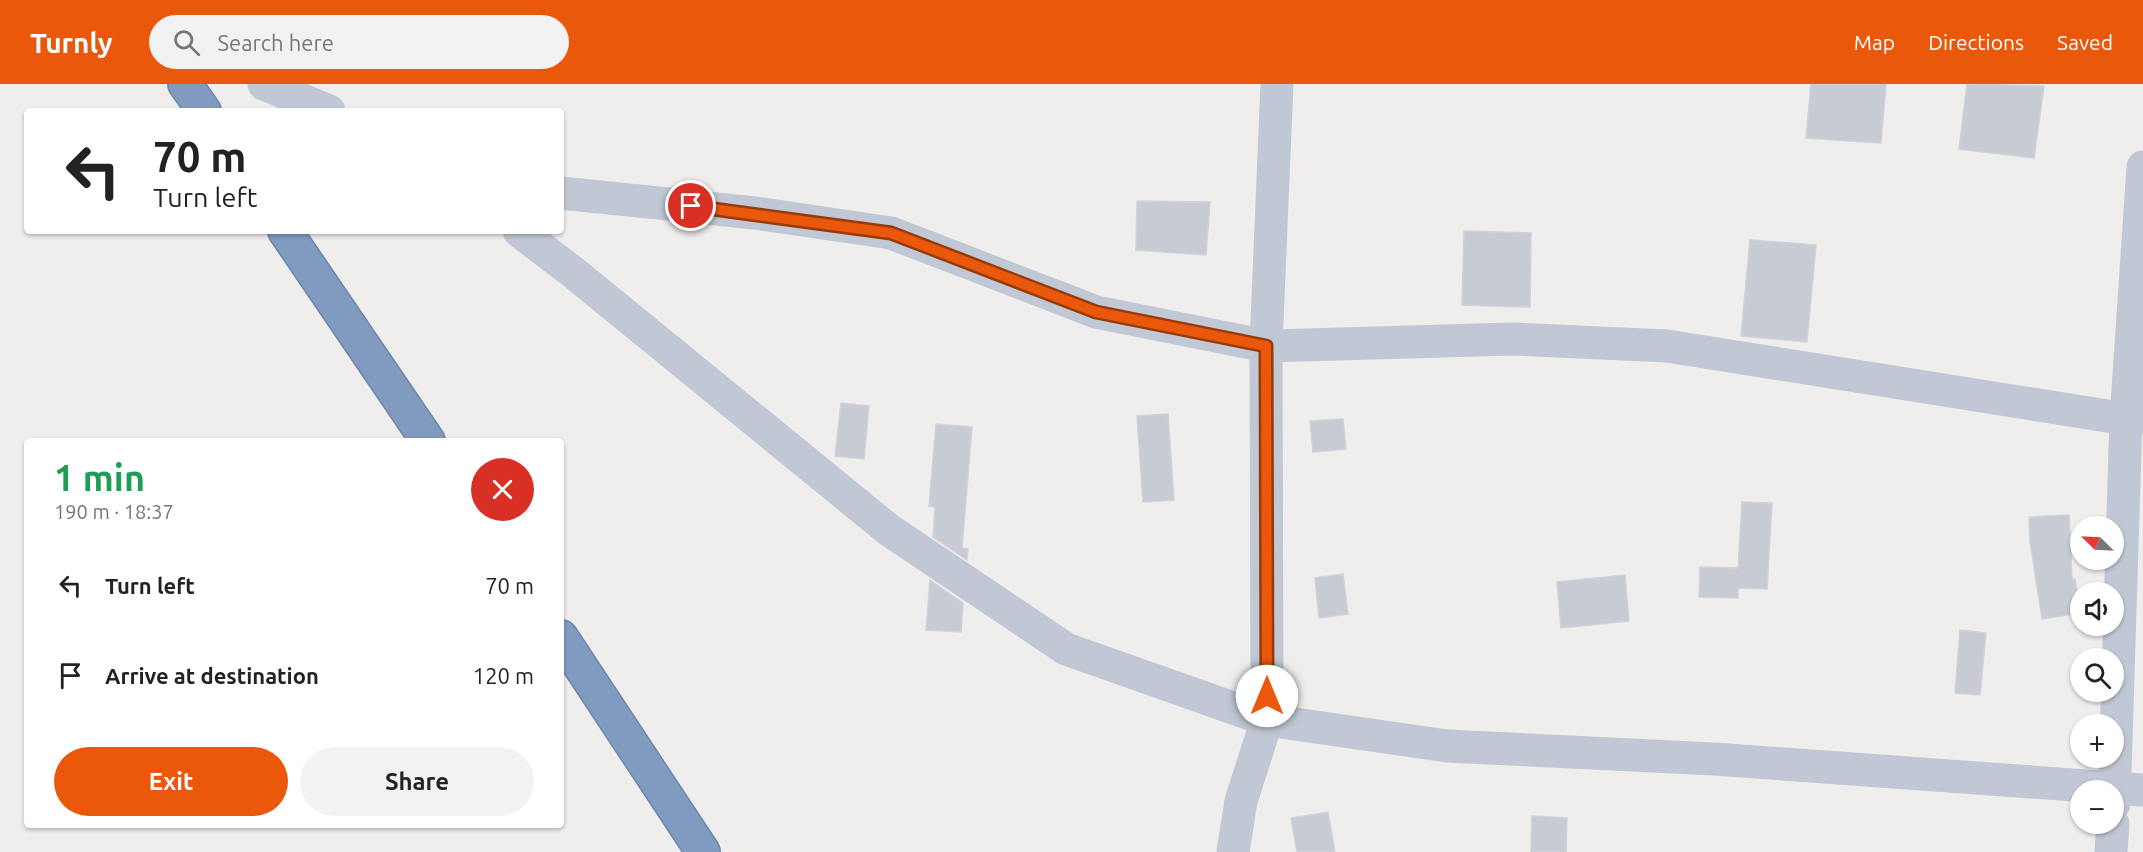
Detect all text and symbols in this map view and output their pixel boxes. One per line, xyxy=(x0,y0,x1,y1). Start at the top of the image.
search box xyxy=(149,15,569,69)
icon: search xyxy=(170,26,203,59)
text: Turnly xyxy=(30,27,113,58)
text: Search here xyxy=(218,30,334,55)
text: Map xyxy=(1854,30,1895,54)
text: Directions xyxy=(1928,30,2024,54)
text: Saved xyxy=(2057,30,2113,54)
icon: left xyxy=(54,132,132,210)
text: 70 m xyxy=(153,133,247,180)
pin xyxy=(665,180,716,231)
text: Turn left xyxy=(153,182,257,212)
icon: arrive xyxy=(674,189,707,222)
text: 1 min xyxy=(54,457,145,498)
button: close xyxy=(471,458,534,521)
text: 190 m · 18:37 xyxy=(54,500,174,523)
north arrow xyxy=(2070,516,2124,570)
map controls xyxy=(2070,516,2124,834)
icon: left xyxy=(54,569,87,602)
text: Turn left xyxy=(105,573,195,598)
text: 70 m xyxy=(485,573,534,598)
button: sound xyxy=(2070,582,2124,636)
button: search xyxy=(2070,648,2124,702)
icon: arrive xyxy=(54,659,87,692)
text: Arrive at destination xyxy=(105,663,319,688)
text: 120 m xyxy=(473,663,534,688)
position arrow xyxy=(1235,664,1299,728)
button: + xyxy=(2070,714,2124,768)
button: Exit xyxy=(54,747,288,816)
button: Share xyxy=(300,747,534,816)
button: − xyxy=(2070,780,2124,834)

